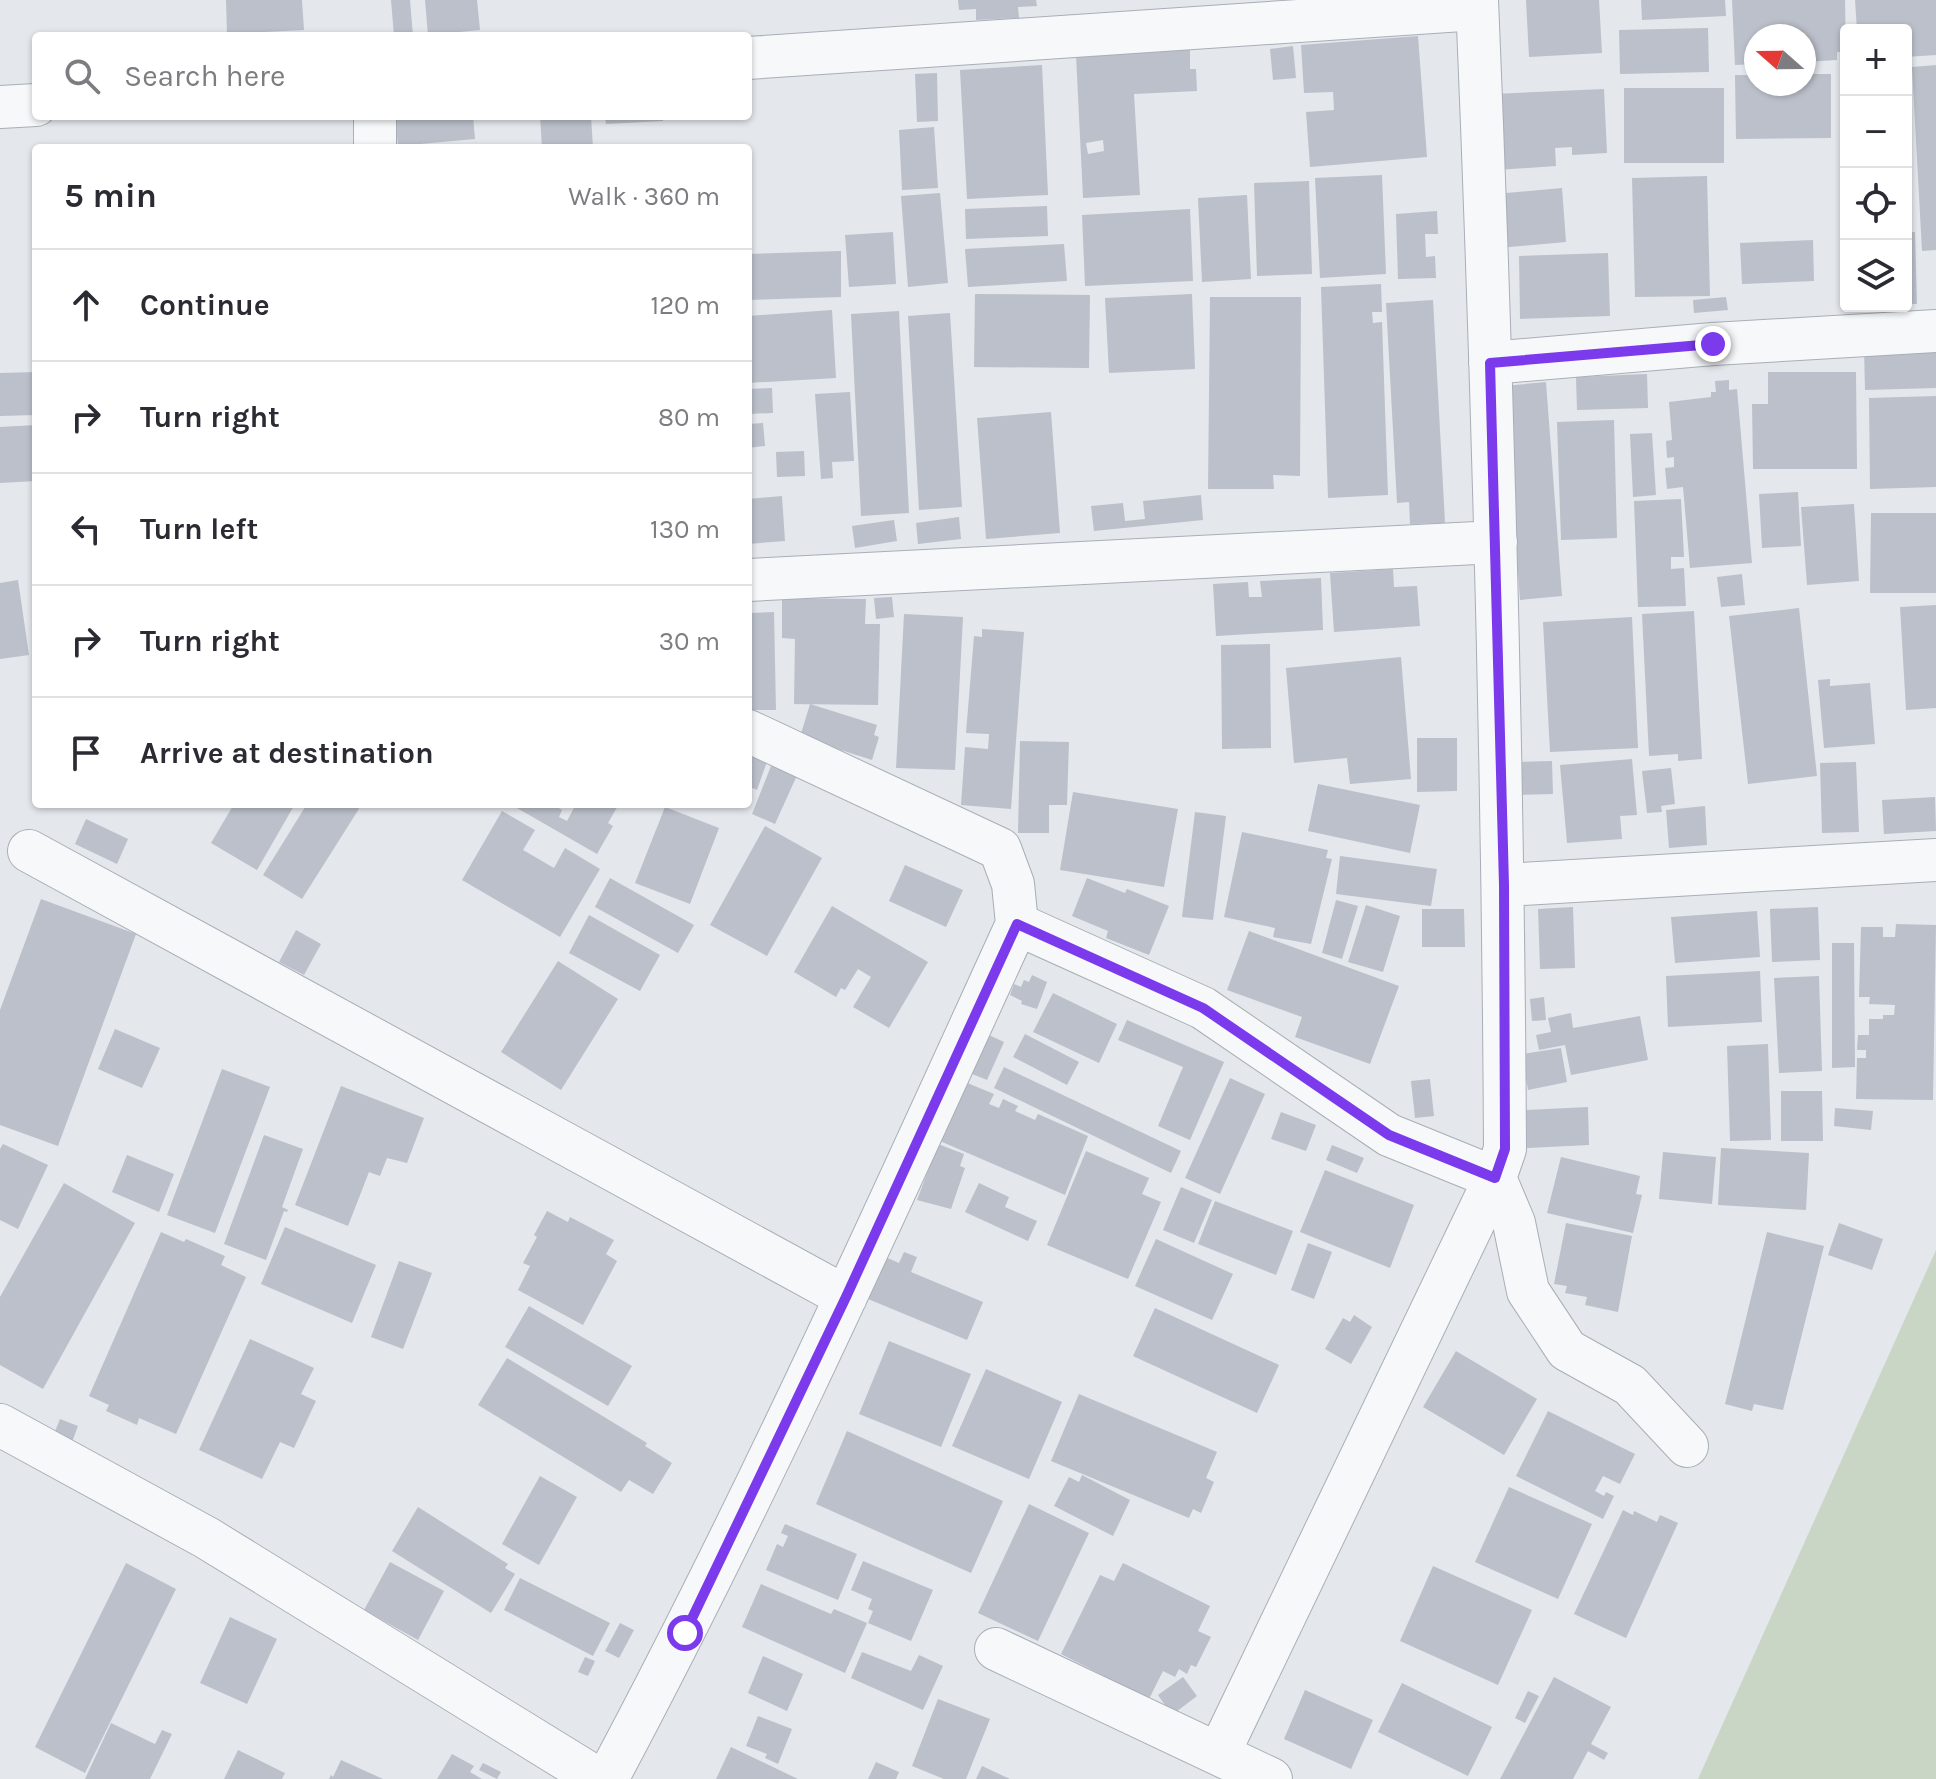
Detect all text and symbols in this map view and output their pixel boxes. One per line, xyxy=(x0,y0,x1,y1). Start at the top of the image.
north arrow xyxy=(1744,24,1816,96)
map controls xyxy=(1840,24,1912,312)
button: + xyxy=(1840,24,1912,96)
search box xyxy=(32,32,752,120)
icon: search xyxy=(60,54,104,98)
text: Search here xyxy=(124,58,285,94)
button: − xyxy=(1840,96,1912,168)
button: locate xyxy=(1840,168,1912,240)
text: 5 min xyxy=(64,176,157,216)
text: Walk · 360 m xyxy=(568,181,720,212)
button: layers xyxy=(1840,240,1912,312)
icon: ahead xyxy=(64,283,108,327)
text: Continue xyxy=(140,287,270,323)
text: 120 m xyxy=(650,290,720,321)
route end xyxy=(1695,326,1731,362)
icon: right xyxy=(64,395,108,439)
text: Turn right xyxy=(140,399,280,435)
text: 80 m xyxy=(658,402,720,433)
icon: left xyxy=(64,507,108,551)
text: Turn left xyxy=(140,511,258,547)
text: 130 m xyxy=(650,514,720,545)
icon: right xyxy=(64,619,108,663)
text: Turn right xyxy=(140,623,280,659)
text: 30 m xyxy=(659,626,720,657)
icon: arrive xyxy=(64,731,108,775)
text: Arrive at destination xyxy=(140,735,434,771)
route start xyxy=(667,1615,703,1651)

